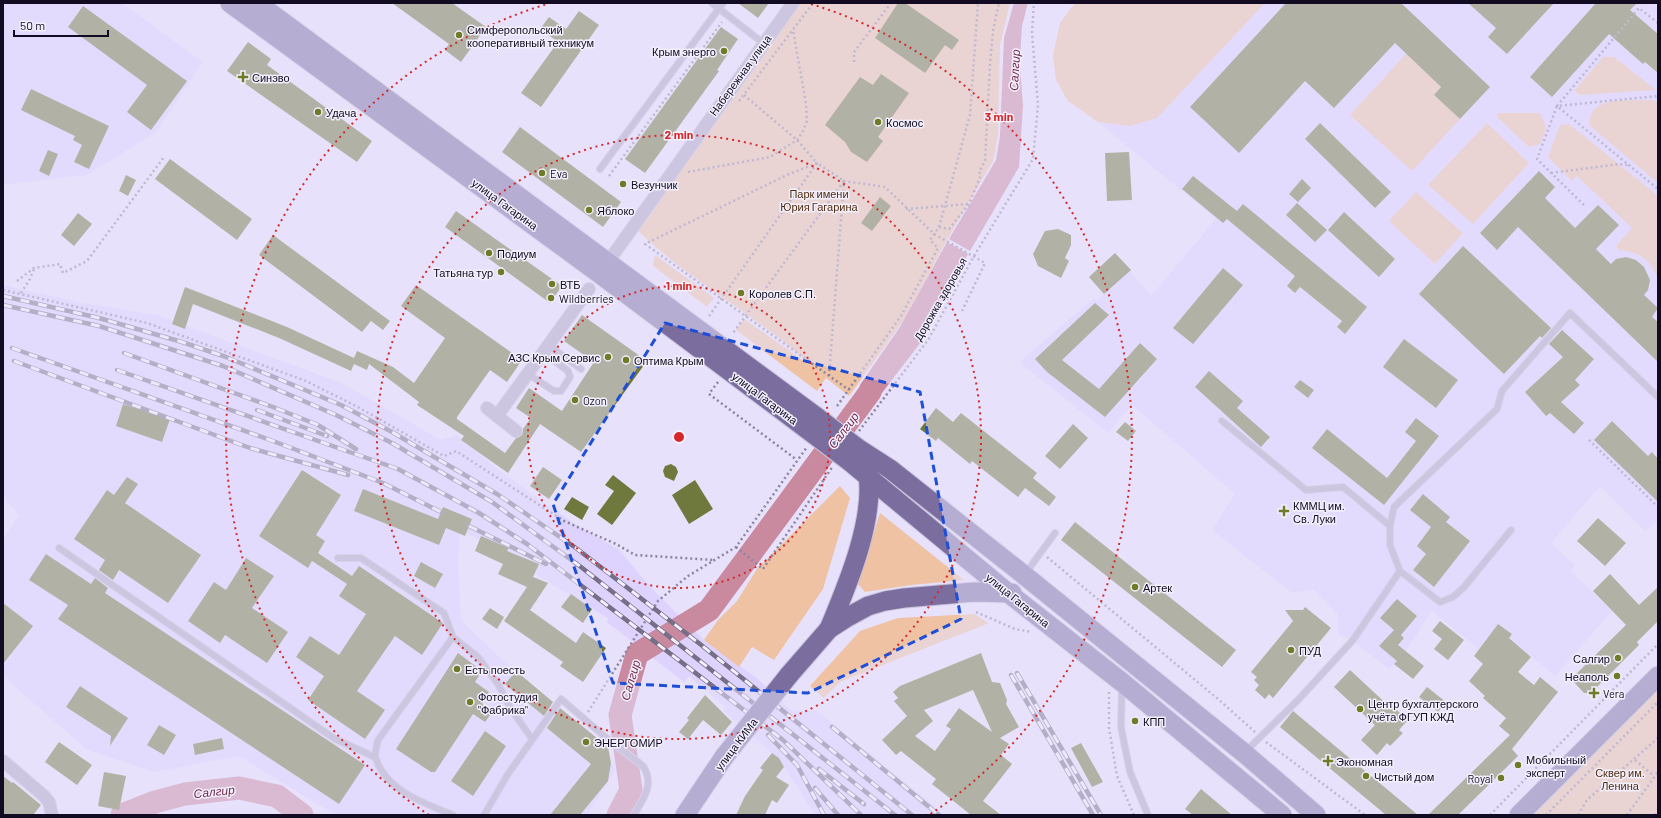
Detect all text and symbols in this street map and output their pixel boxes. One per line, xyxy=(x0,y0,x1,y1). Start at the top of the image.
scale bar xyxy=(14,12,108,38)
text: 50 m xyxy=(20,18,45,32)
place label: Симферопольский кооперативный техникум xyxy=(467,23,594,49)
marker: Симферопольский кооперативный техникум xyxy=(454,30,464,40)
street label: Набережная улица xyxy=(706,31,774,118)
place label: Крым энерго xyxy=(652,45,716,58)
marker: Крым энерго xyxy=(719,46,729,56)
water label: Салгир xyxy=(1006,49,1023,91)
marker: Синэво xyxy=(237,71,249,83)
place label: Синэво xyxy=(252,71,290,84)
place label: Удача xyxy=(326,106,357,119)
marker: Удача xyxy=(313,107,323,117)
text: 3 min xyxy=(985,109,1013,123)
place label: Космос xyxy=(886,116,924,129)
marker: Космос xyxy=(873,117,883,127)
text: 2 min xyxy=(665,127,693,141)
place label: Eva xyxy=(550,167,567,180)
marker: Eva xyxy=(537,168,547,178)
street label: улица Гагарина xyxy=(470,176,541,233)
place label: Везунчик xyxy=(631,178,678,191)
marker: Везунчик xyxy=(618,179,628,189)
park label: Парк имени Юрия Гагарина xyxy=(780,187,859,213)
place label: Яблоко xyxy=(597,204,634,217)
marker: Яблоко xyxy=(584,205,594,215)
place label: Подиум xyxy=(497,247,536,260)
marker: Подиум xyxy=(484,248,494,258)
street label: Дорожка здоровья xyxy=(911,255,969,343)
place label: Татьяна тур xyxy=(433,266,493,279)
marker: Татьяна тур xyxy=(496,267,506,277)
place label: ВТБ xyxy=(560,278,581,291)
text: 1 min xyxy=(666,278,692,292)
marker: ВТБ xyxy=(547,279,557,289)
place label: Королев С.П. xyxy=(749,287,816,300)
marker: Королев С.П. xyxy=(736,288,746,298)
place label: Wildberries xyxy=(559,292,614,305)
marker: Wildberries xyxy=(546,293,556,303)
place label: АЗС Крым Сервис xyxy=(508,351,600,364)
marker: АЗС Крым Сервис xyxy=(603,352,613,362)
place label: Оптима Крым xyxy=(634,354,704,367)
marker: Оптима Крым xyxy=(621,355,631,365)
street label: улица Гагарина xyxy=(730,369,801,427)
place label: Ozon xyxy=(583,394,607,407)
marker: Ozon xyxy=(570,395,580,405)
water label: Салгир xyxy=(825,409,862,451)
centre of rings xyxy=(672,430,686,444)
place label: КММЦ им. Св. Луки xyxy=(1293,499,1345,525)
marker: КММЦ им. Св. Луки xyxy=(1278,505,1290,517)
street label: улица Гагарина xyxy=(984,570,1053,630)
place label: Артек xyxy=(1143,581,1172,594)
marker: Артек xyxy=(1130,582,1140,592)
place label: ПУД xyxy=(1299,644,1321,657)
marker: ПУД xyxy=(1286,645,1296,655)
place label: Салгир xyxy=(1573,652,1610,665)
marker: Салгир xyxy=(1613,653,1623,663)
water label: Салгир xyxy=(618,658,643,702)
place label: Есть поесть xyxy=(465,663,525,676)
marker: Есть поесть xyxy=(452,664,462,674)
place label: Неаполь xyxy=(1565,670,1609,683)
marker: Неаполь xyxy=(1612,671,1622,681)
marker: Vera xyxy=(1588,687,1600,699)
place label: Vera xyxy=(1603,687,1624,700)
place label: Фотостудия "Фабрика" xyxy=(478,690,538,716)
marker: Фотостудия "Фабрика" xyxy=(465,697,475,707)
place label: Центр бухгалтерского учёта ФГУП КЖД xyxy=(1368,697,1479,723)
marker: Центр бухгалтерского учёта ФГУП КЖД xyxy=(1355,704,1365,714)
street label: улица КИМа xyxy=(712,715,760,773)
place label: КПП xyxy=(1143,715,1165,728)
marker: КПП xyxy=(1130,716,1140,726)
place label: ЭНЕРГОМИР xyxy=(594,736,663,749)
marker: ЭНЕРГОМИР xyxy=(581,737,591,747)
place label: Мобильный эксперт xyxy=(1526,753,1586,779)
place label: Экономная xyxy=(1336,755,1393,768)
marker: Экономная xyxy=(1323,756,1333,766)
marker: Мобильный эксперт xyxy=(1513,760,1523,770)
park label: Сквер им. Ленина xyxy=(1595,766,1645,792)
place label: Чистый дом xyxy=(1374,770,1434,783)
marker: Чистый дом xyxy=(1361,771,1371,781)
place label: Royal xyxy=(1467,772,1493,785)
marker: Royal xyxy=(1496,773,1506,783)
water label: Салгир xyxy=(193,782,236,801)

